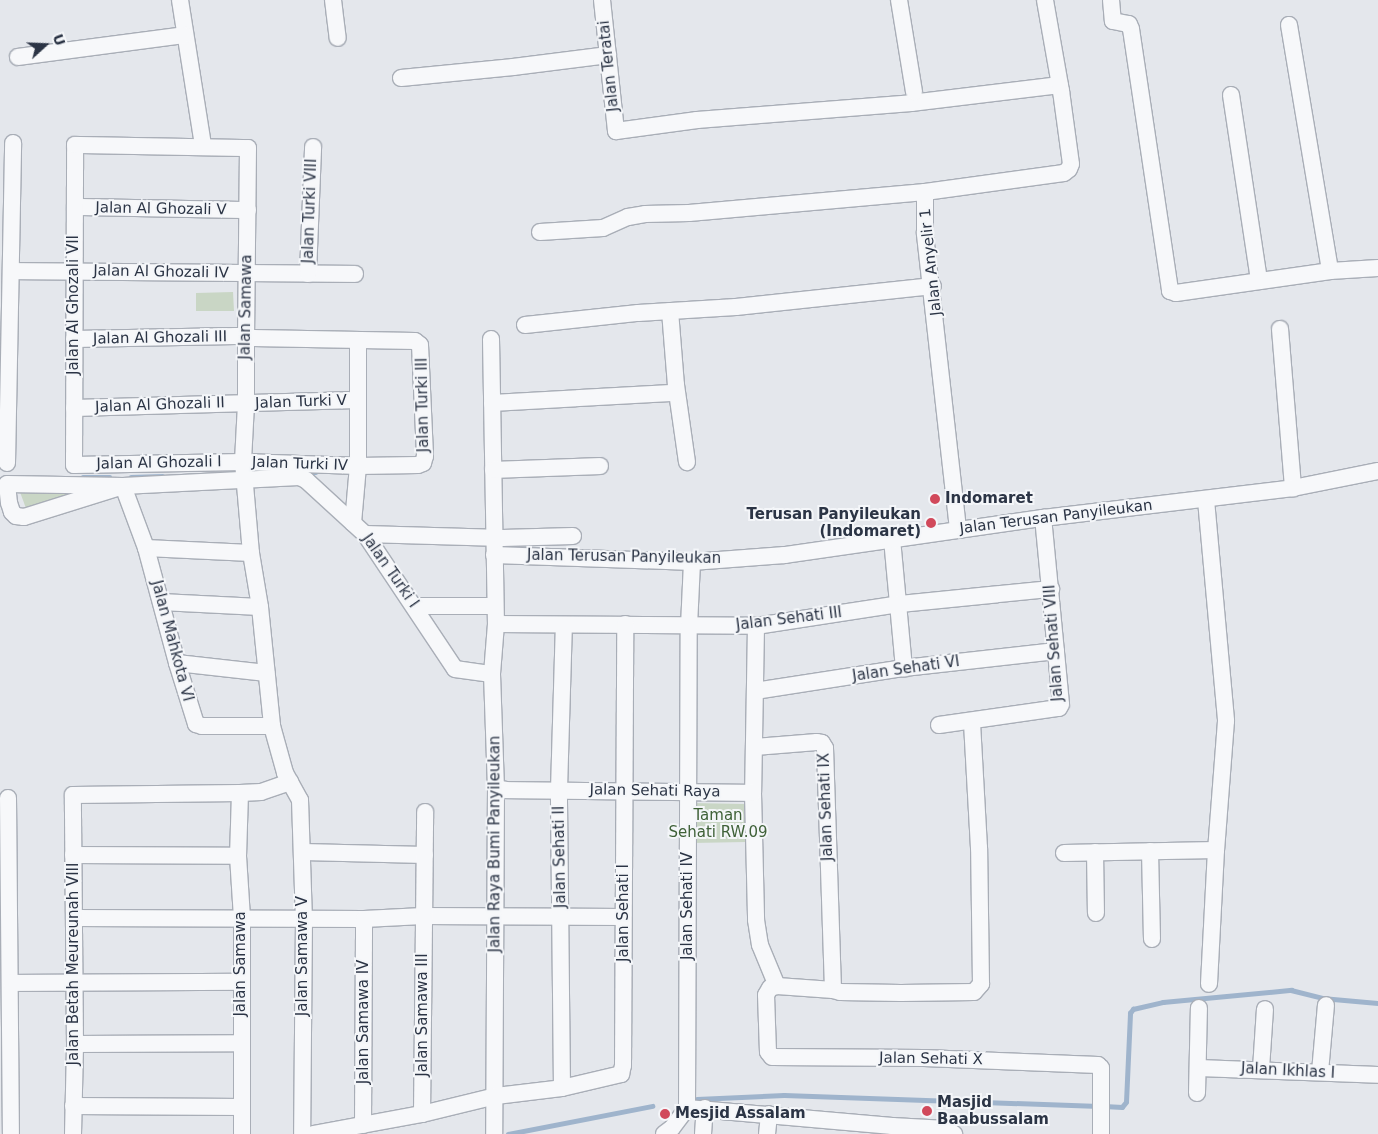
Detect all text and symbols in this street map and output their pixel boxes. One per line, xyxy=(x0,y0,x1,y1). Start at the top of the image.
street label: Jalan Teratai xyxy=(595,19,623,113)
north arrow xyxy=(20,20,70,70)
text: U xyxy=(50,32,69,48)
street label: Jalan Turki VIII xyxy=(299,158,321,264)
street label: Jalan Al Ghozali V xyxy=(95,199,227,219)
street label: Jalan Anyelir 1 xyxy=(916,207,946,317)
street label: Jalan Al Ghozali VII xyxy=(65,235,83,375)
street label: Jalan Samawa xyxy=(236,254,256,360)
street label: Jalan Al Ghozali IV xyxy=(93,262,229,282)
street label: Jalan Al Ghozali III xyxy=(93,328,227,348)
street label: Jalan Turki III xyxy=(413,357,433,453)
street label: Jalan Turki V xyxy=(255,391,347,413)
street label: Jalan Al Ghozali II xyxy=(95,394,225,416)
street label: Jalan Al Ghozali I xyxy=(96,453,222,473)
street label: Jalan Turki IV xyxy=(252,453,348,475)
place label: Indomaret xyxy=(945,490,1033,508)
marker: Indomaret xyxy=(929,493,941,505)
street label: Jalan Terusan Panyileukan xyxy=(959,496,1153,538)
place label: Terusan Panyileukan (Indomaret) xyxy=(746,505,921,540)
marker: Terusan Panyileukan (Indomaret) xyxy=(925,517,937,529)
street label: Jalan Turki I xyxy=(358,531,422,611)
street label: Jalan Terusan Panyileukan xyxy=(527,546,721,568)
street label: Jalan Mahkota VI xyxy=(147,578,197,704)
street label: Jalan Sehati VIII xyxy=(1041,584,1067,702)
street label: Jalan Sehati III xyxy=(735,604,843,634)
street label: Jalan Sehati VI xyxy=(851,653,961,685)
street label: Jalan Raya Bumi Panyileukan xyxy=(486,736,504,952)
street label: Jalan Sehati IX xyxy=(815,753,837,861)
street label: Jalan Sehati Raya xyxy=(589,781,721,801)
street label: Jalan Sehati II xyxy=(550,806,570,908)
park label: Taman Sehati RW.09 xyxy=(668,806,768,841)
street label: Jalan Sehati IV xyxy=(679,852,697,960)
street label: Jalan Betah Meureunah VIII xyxy=(65,863,83,1065)
street label: Jalan Sehati I xyxy=(615,864,633,962)
street label: Jalan Samawa V xyxy=(294,896,312,1016)
street label: Jalan Samawa xyxy=(232,911,250,1017)
street label: Jalan Samawa III xyxy=(414,953,432,1077)
street label: Jalan Samawa IV xyxy=(355,960,373,1084)
street label: Jalan Sehati X xyxy=(879,1049,983,1069)
street label: Jalan Ikhlas I xyxy=(1240,1060,1336,1082)
place label: Masjid Baabussalam xyxy=(937,1093,1049,1128)
place label: Mesjid Assalam xyxy=(675,1105,806,1123)
marker: Masjid Baabussalam xyxy=(921,1105,933,1117)
marker: Mesjid Assalam xyxy=(659,1108,671,1120)

